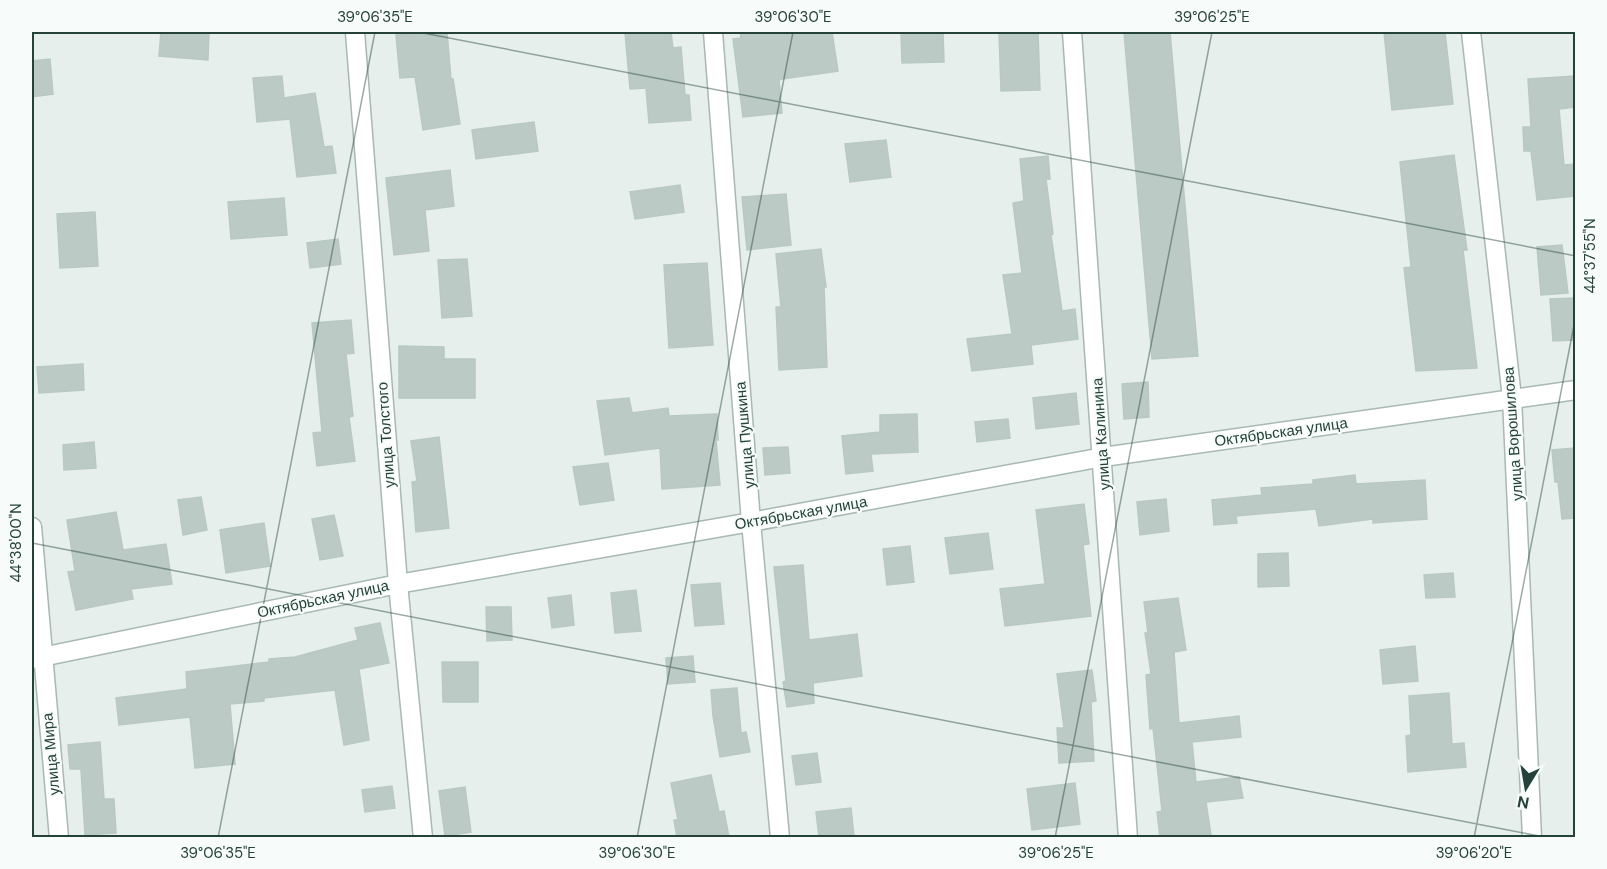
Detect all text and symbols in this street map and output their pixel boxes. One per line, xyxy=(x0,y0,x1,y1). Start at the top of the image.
text: 39°06'35"E xyxy=(337,7,413,27)
text: 39°06'30"E xyxy=(754,7,832,27)
text: 39°06'25"E xyxy=(1174,7,1250,27)
text: 44°37'55"N xyxy=(1580,218,1600,294)
street label: улица Ворошилова xyxy=(1498,366,1528,502)
street label: улица Калинина xyxy=(1087,376,1115,491)
street label: улица Пушкина xyxy=(730,380,760,489)
street label: улица Толстого xyxy=(372,381,400,489)
street label: Октябрьская улица xyxy=(1213,413,1349,451)
street label: Октябрьская улица xyxy=(733,491,869,535)
text: 44°38'00"N xyxy=(6,504,26,582)
street label: Октябрьская улица xyxy=(255,575,391,623)
street label: улица Мира xyxy=(37,711,65,796)
north arrow xyxy=(1496,758,1556,818)
text: N xyxy=(1516,791,1531,814)
text: 39°06'35"E xyxy=(180,843,256,863)
text: 39°06'30"E xyxy=(598,843,676,863)
text: 39°06'25"E xyxy=(1018,843,1094,863)
text: 39°06'20"E xyxy=(1436,843,1512,863)

